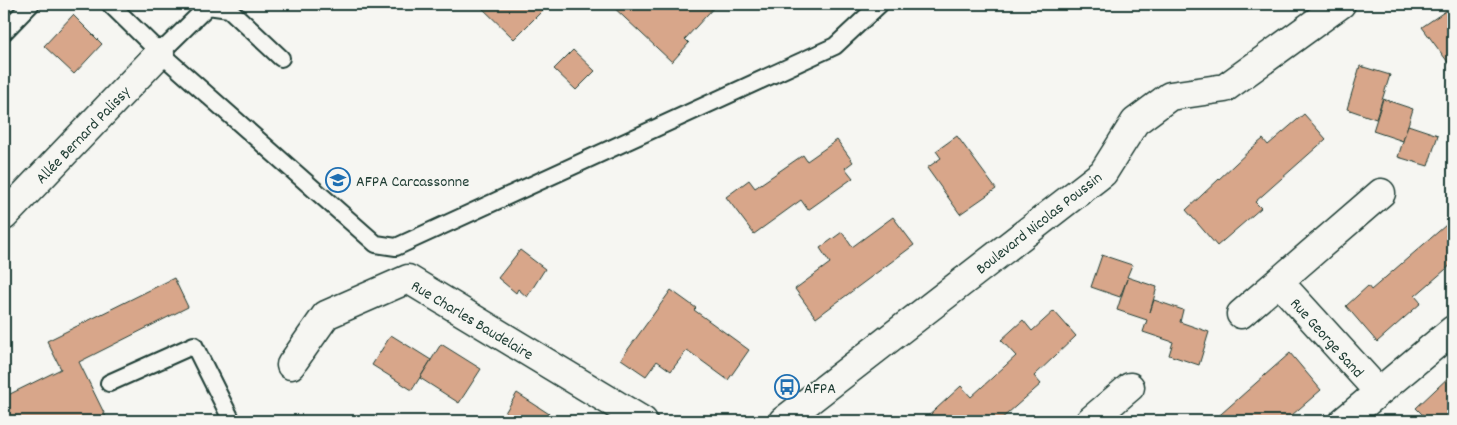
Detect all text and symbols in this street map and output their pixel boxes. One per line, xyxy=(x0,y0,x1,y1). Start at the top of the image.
street label: Allée Bernard Palissy xyxy=(31,81,137,190)
school or university icon: AFPA Carcassonne xyxy=(325,167,351,193)
street label: Boulevard Nicolas Poussin xyxy=(971,167,1108,281)
place label: AFPA Carcassonne xyxy=(356,171,469,194)
street label: Rue Charles Baudelaire xyxy=(406,275,537,367)
street label: Rue George Sand xyxy=(1284,294,1368,384)
bus stop icon: AFPA xyxy=(774,374,800,400)
place label: AFPA xyxy=(804,378,836,401)

